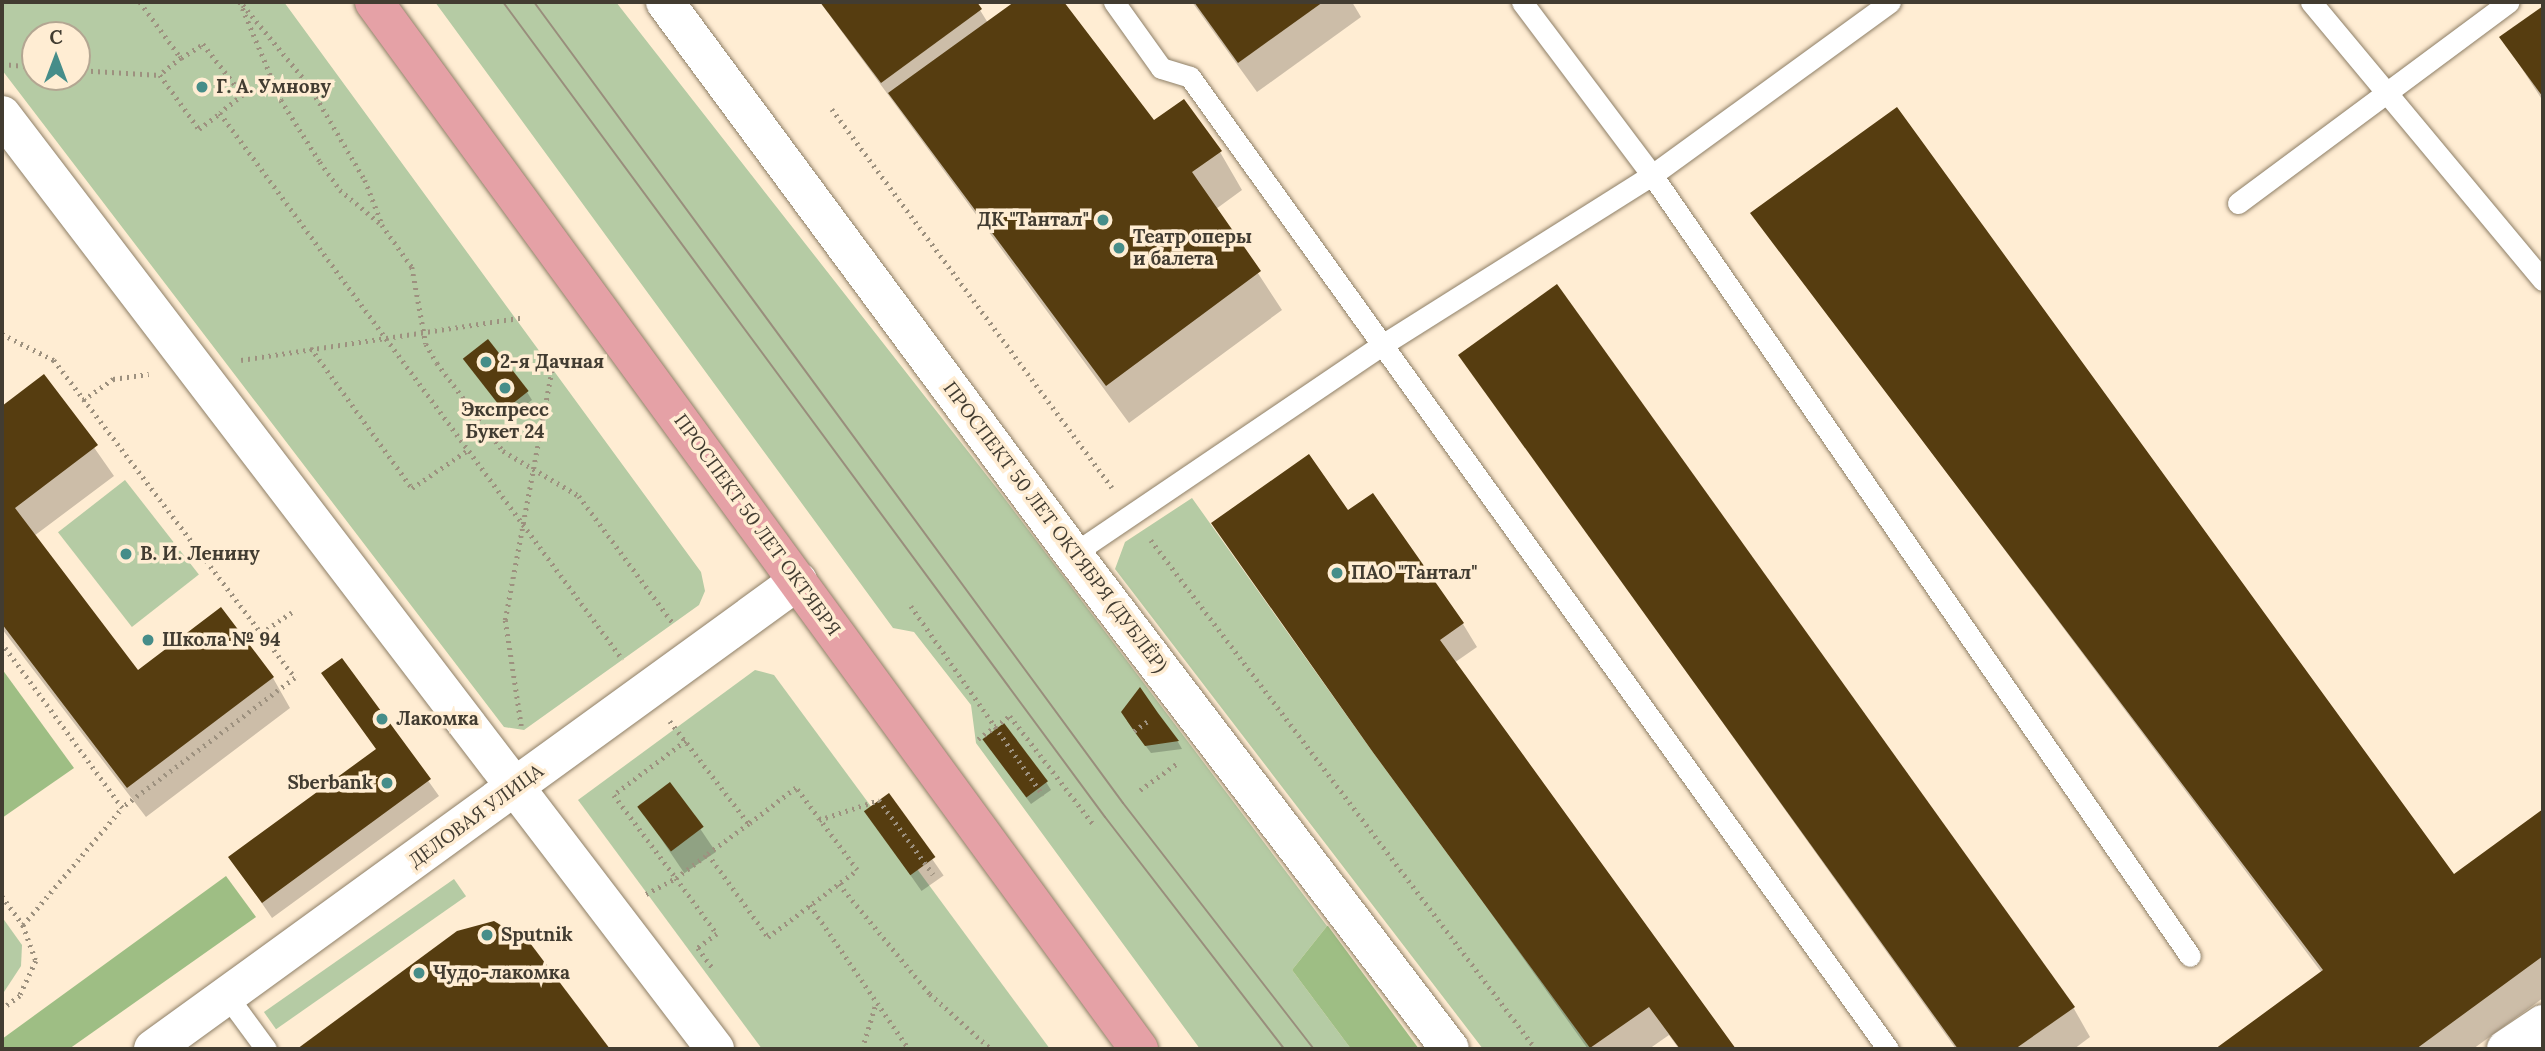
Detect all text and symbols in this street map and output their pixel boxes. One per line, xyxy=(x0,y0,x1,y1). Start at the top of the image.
north arrow xyxy=(21,21,91,91)
text: С xyxy=(49,25,63,49)
place label: Г. А. Умнову xyxy=(216,76,331,98)
marker: Г. А. Умнову xyxy=(194,79,210,95)
place label: ДК "Тантал" xyxy=(977,209,1089,231)
marker: ДК "Тантал" xyxy=(1095,212,1111,228)
place label: Театр оперы и балета xyxy=(1133,226,1252,270)
marker: Театр оперы и балета xyxy=(1111,240,1127,256)
place label: 2-я Дачная xyxy=(500,351,604,373)
marker: 2-я Дачная xyxy=(478,354,494,370)
street label: ПРОСПЕКТ 50 ЛЕТ ОКТЯБРЯ (ДУБЛЁР) xyxy=(938,377,1172,677)
marker: Экспресс Букет 24 xyxy=(497,380,513,396)
place label: Экспресс Букет 24 xyxy=(461,399,549,443)
street label: ПРОСПЕКТ 50 ЛЕТ ОКТЯБРЯ xyxy=(669,410,845,640)
place label: В. И. Ленину xyxy=(140,543,260,565)
marker: В. И. Ленину xyxy=(118,546,134,562)
place label: ПАО "Тантал" xyxy=(1351,562,1477,584)
marker: ПАО "Тантал" xyxy=(1329,565,1345,581)
place label: Школа № 94 xyxy=(162,629,281,651)
marker: Школа № 94 xyxy=(140,632,156,648)
place label: Лакомка xyxy=(396,708,479,730)
marker: Лакомка xyxy=(374,711,390,727)
street label: ДЕЛОВАЯ УЛИЦА xyxy=(404,760,548,872)
place label: Sberbank xyxy=(287,772,373,794)
marker: Sberbank xyxy=(379,775,395,791)
place label: Sputnik xyxy=(501,924,573,946)
marker: Sputnik xyxy=(479,927,495,943)
place label: Чудо-лакомка xyxy=(433,962,570,984)
marker: Чудо-лакомка xyxy=(411,965,427,981)

